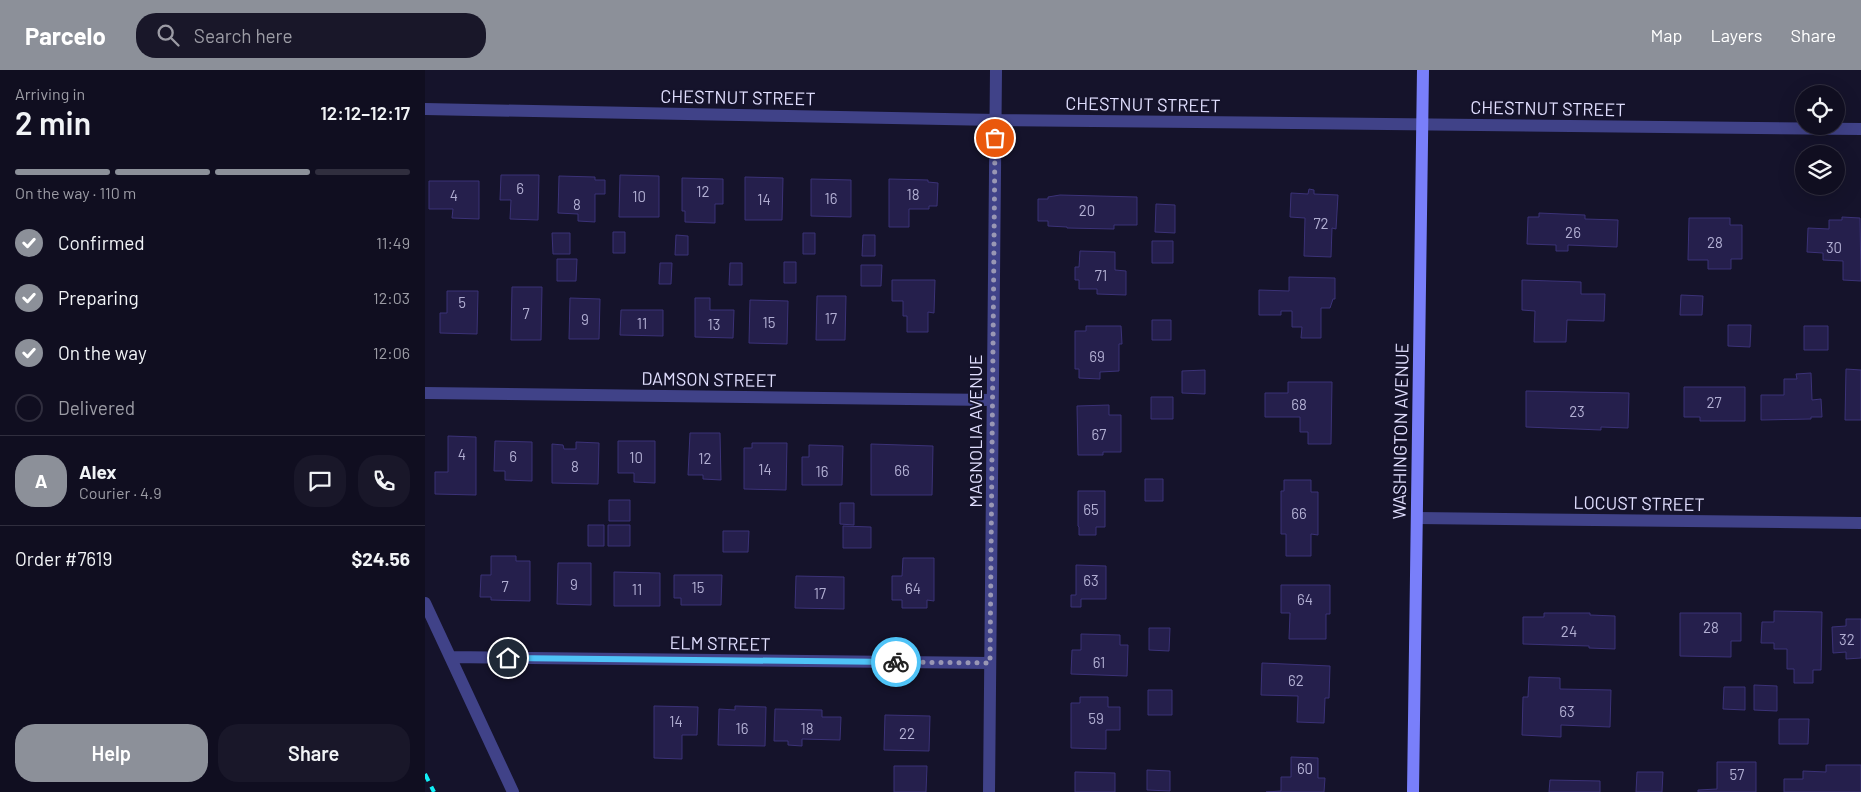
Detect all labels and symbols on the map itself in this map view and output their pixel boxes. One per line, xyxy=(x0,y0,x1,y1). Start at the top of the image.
street label: CHESTNUT STREET xyxy=(660,85,816,109)
street label: CHESTNUT STREET xyxy=(1065,92,1221,116)
street label: CHESTNUT STREET xyxy=(1470,96,1626,120)
pin xyxy=(974,117,1016,159)
house number: 6 xyxy=(516,179,524,197)
house number: 12 xyxy=(696,182,710,200)
house number: 18 xyxy=(906,185,920,203)
house number: 4 xyxy=(450,186,458,204)
house number: 10 xyxy=(632,187,646,205)
house number: 16 xyxy=(825,189,837,207)
house number: 14 xyxy=(757,190,771,208)
house number: 8 xyxy=(573,195,581,213)
house number: 20 xyxy=(1079,201,1095,219)
house number: 72 xyxy=(1313,214,1329,232)
house number: 26 xyxy=(1565,223,1581,241)
house number: 28 xyxy=(1707,233,1723,251)
house number: 30 xyxy=(1826,238,1842,256)
house number: 71 xyxy=(1095,266,1107,284)
house number: 5 xyxy=(458,293,466,311)
house number: 7 xyxy=(522,304,530,322)
house number: 17 xyxy=(825,309,837,327)
house number: 9 xyxy=(581,310,589,328)
house number: 15 xyxy=(763,313,775,331)
house number: 11 xyxy=(637,314,647,332)
house number: 13 xyxy=(708,315,720,333)
street label: WASHINGTON AVENUE xyxy=(1387,342,1413,520)
house number: 69 xyxy=(1089,347,1105,365)
street label: MAGNOLIA AVENUE xyxy=(964,354,986,508)
street label: DAMSON STREET xyxy=(641,367,777,391)
house number: 27 xyxy=(1706,393,1722,411)
house number: 68 xyxy=(1291,395,1307,413)
house number: 23 xyxy=(1569,402,1585,420)
house number: 67 xyxy=(1092,425,1106,443)
house number: 4 xyxy=(458,445,466,463)
house number: 6 xyxy=(509,447,517,465)
house number: 10 xyxy=(629,448,643,466)
house number: 12 xyxy=(698,449,712,467)
house number: 8 xyxy=(571,457,579,475)
house number: 14 xyxy=(758,460,772,478)
house number: 66 xyxy=(894,461,910,479)
house number: 16 xyxy=(816,462,828,480)
street label: LOCUST STREET xyxy=(1573,491,1705,515)
house number: 65 xyxy=(1083,500,1099,518)
house number: 66 xyxy=(1291,504,1307,522)
house number: 63 xyxy=(1083,571,1099,589)
house number: 9 xyxy=(570,575,578,593)
house number: 7 xyxy=(501,577,509,595)
house number: 15 xyxy=(692,578,704,596)
house number: 64 xyxy=(905,579,921,597)
house number: 11 xyxy=(632,580,642,598)
house number: 17 xyxy=(814,584,826,602)
house number: 64 xyxy=(1297,590,1313,608)
house number: 28 xyxy=(1703,618,1719,636)
house number: 24 xyxy=(1561,622,1577,640)
house number: 32 xyxy=(1839,630,1855,648)
street label: ELM STREET xyxy=(669,631,771,655)
pin xyxy=(487,637,529,679)
courier xyxy=(871,637,921,687)
house number: 61 xyxy=(1093,653,1105,671)
house number: 62 xyxy=(1288,671,1304,689)
house number: 63 xyxy=(1559,702,1575,720)
house number: 59 xyxy=(1088,709,1104,727)
house number: 14 xyxy=(669,712,683,730)
house number: 16 xyxy=(736,719,748,737)
house number: 18 xyxy=(800,719,814,737)
house number: 22 xyxy=(899,724,915,742)
house number: 60 xyxy=(1297,759,1313,777)
house number: 57 xyxy=(1730,765,1744,783)

